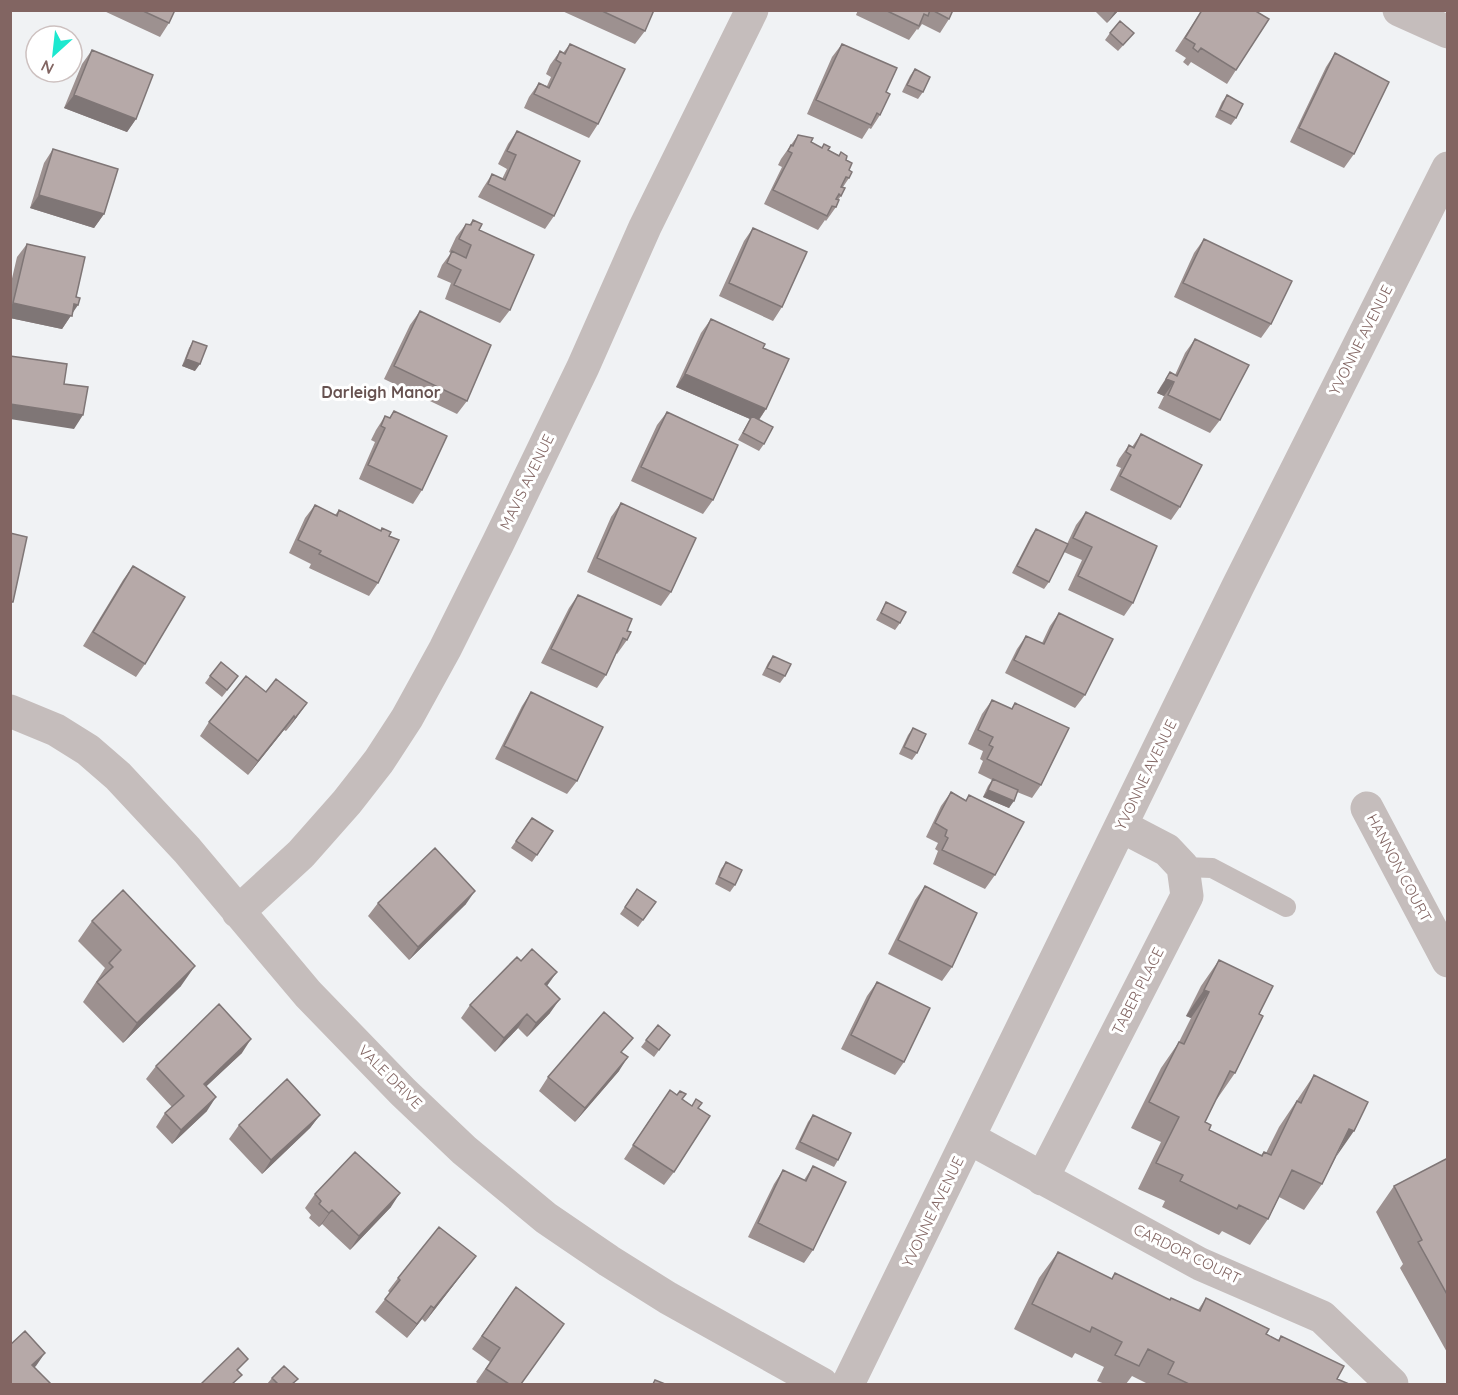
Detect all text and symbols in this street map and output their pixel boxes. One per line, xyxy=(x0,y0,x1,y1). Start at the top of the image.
north arrow xyxy=(24,24,84,84)
text: N xyxy=(37,56,57,79)
street label: YVONNE AVENUE xyxy=(1325,282,1397,398)
district label: Darleigh Manor xyxy=(321,382,441,402)
street label: MAVIS AVENUE xyxy=(495,431,558,533)
street label: YVONNE AVENUE xyxy=(1110,716,1181,833)
street label: HANNON COURT xyxy=(1363,810,1436,925)
street label: TABER PLACE xyxy=(1107,944,1168,1038)
street label: VALE DRIVE xyxy=(354,1041,426,1113)
street label: YVONNE AVENUE xyxy=(897,1153,968,1270)
street label: CARDOR COURT xyxy=(1131,1219,1244,1288)

